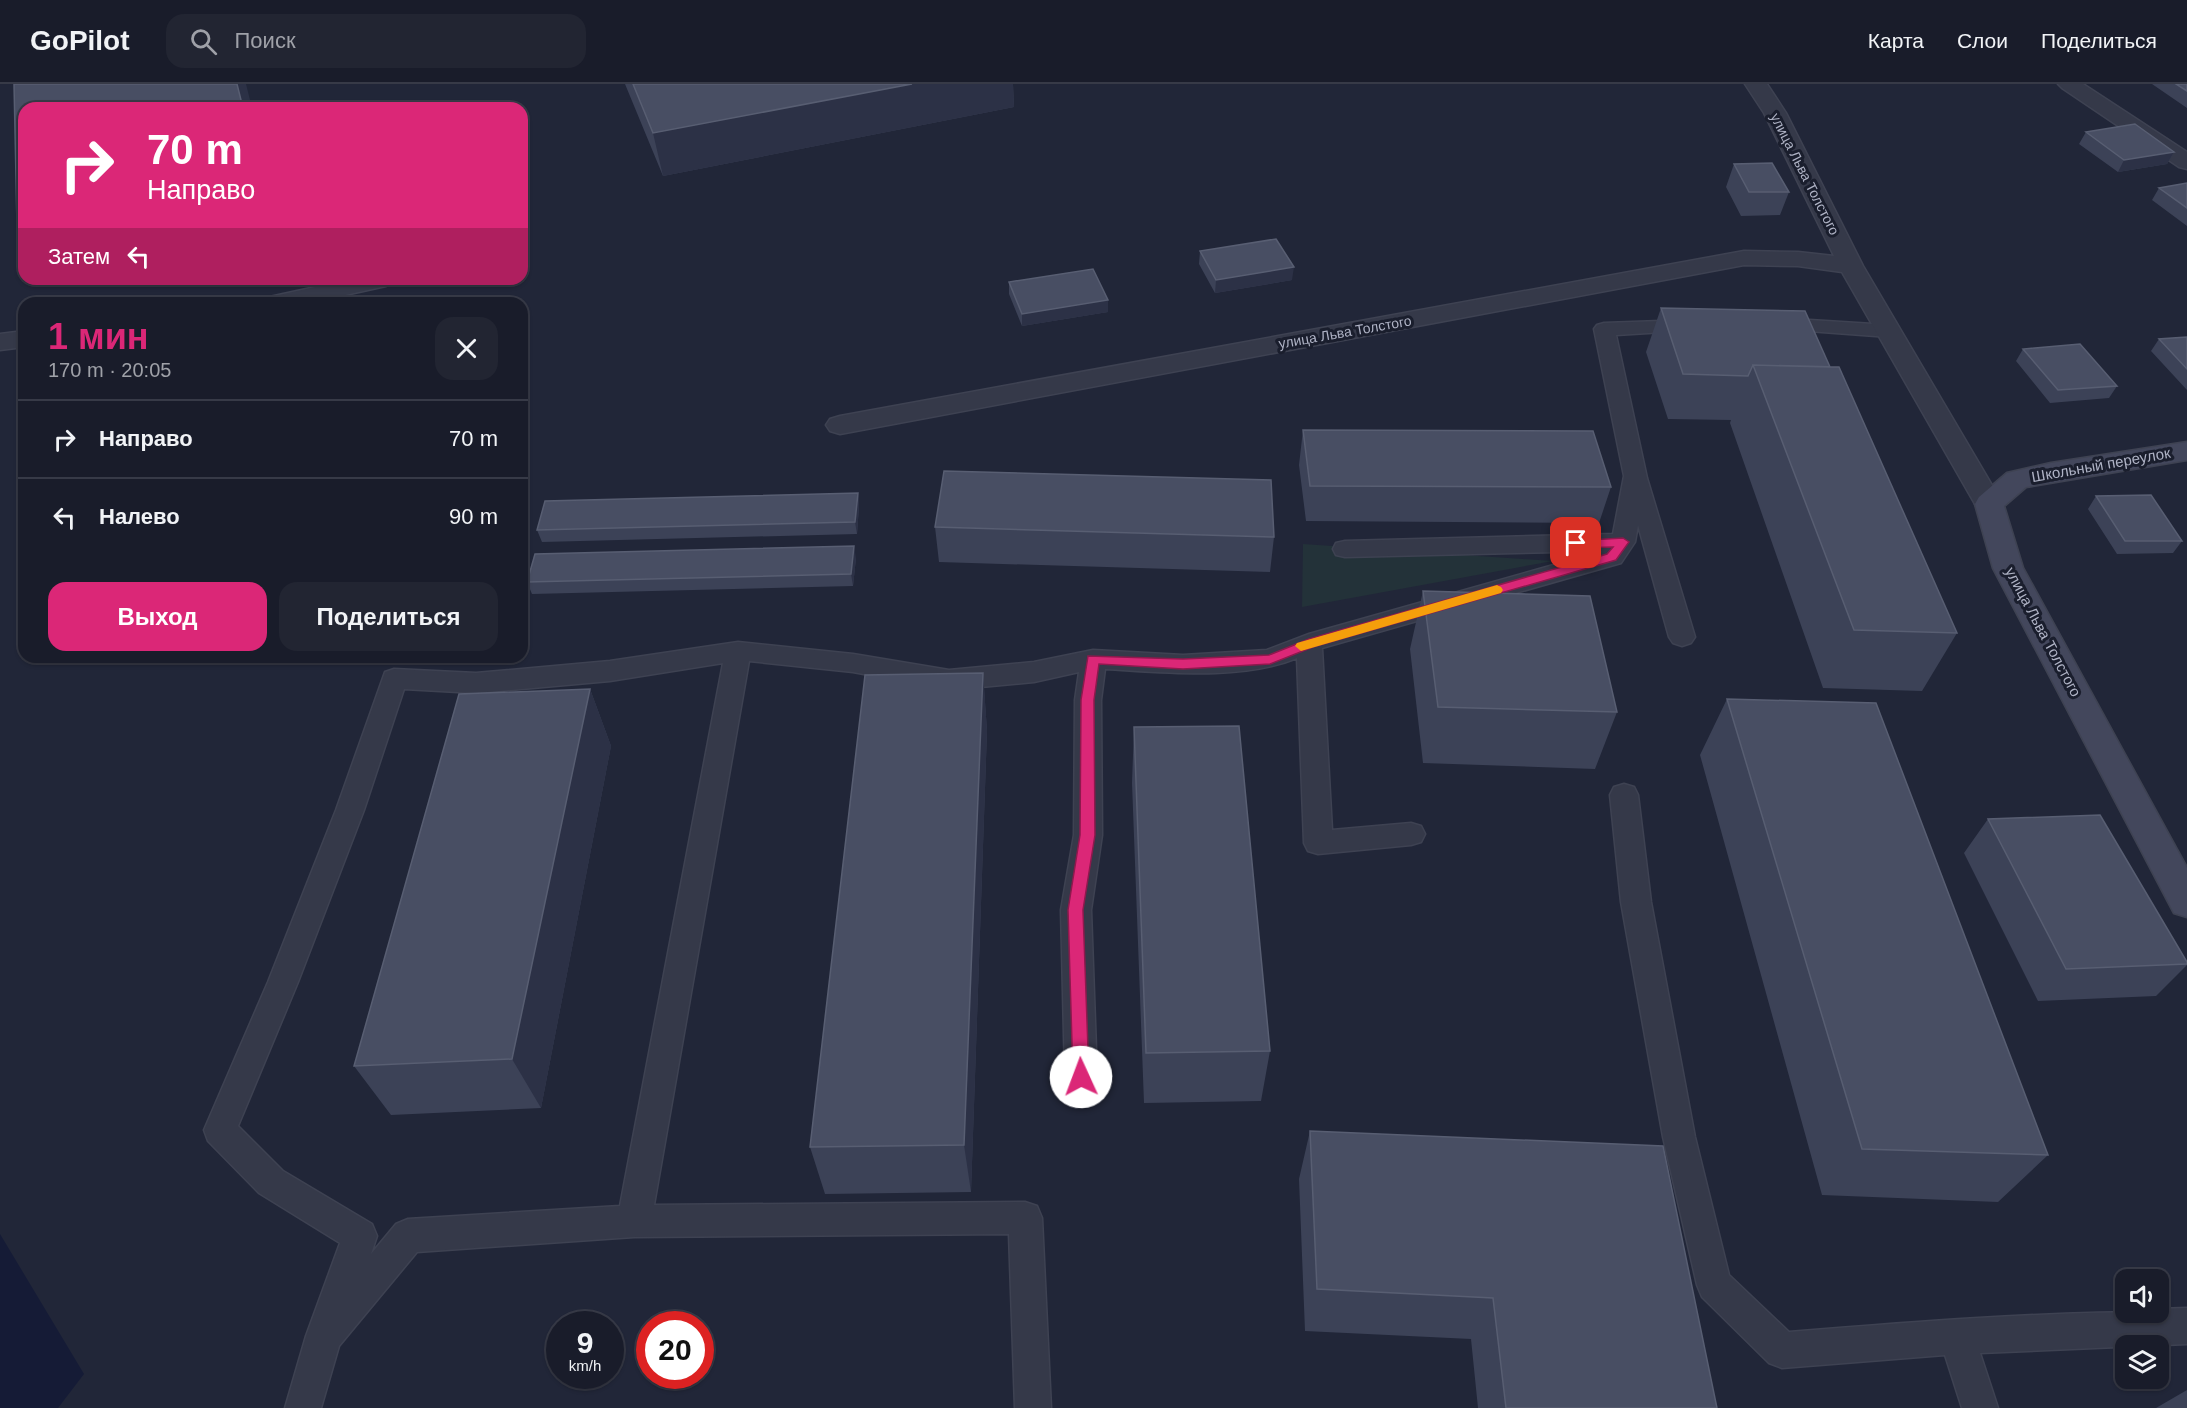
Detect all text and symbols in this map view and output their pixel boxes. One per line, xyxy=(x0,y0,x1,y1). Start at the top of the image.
search box xyxy=(166,14,586,68)
text: GoPilot xyxy=(30,25,130,56)
icon: search xyxy=(187,25,220,58)
text: Поиск xyxy=(235,28,296,53)
text: Карта xyxy=(1868,29,1924,52)
text: Слои xyxy=(1957,29,2008,52)
text: Поделиться xyxy=(2041,29,2157,52)
street label: улица Льва Толстого xyxy=(1767,110,1843,238)
icon: right xyxy=(48,126,126,204)
text: 70 m xyxy=(147,126,243,173)
text: Направо xyxy=(147,175,255,205)
icon: left xyxy=(122,240,155,273)
text: Затем xyxy=(48,244,110,269)
street label: улица Льва Толстого xyxy=(1277,312,1413,352)
text: 1 мин xyxy=(48,316,149,357)
button: close xyxy=(435,317,498,380)
text: 170 m · 20:05 xyxy=(48,359,171,381)
icon: right xyxy=(48,423,81,456)
text: Направо xyxy=(99,426,193,451)
text: 70 m xyxy=(449,426,498,451)
street label: Школьный переулок xyxy=(2030,444,2172,485)
icon: left xyxy=(48,501,81,534)
text: Налево xyxy=(99,504,180,529)
text: 90 m xyxy=(449,504,498,529)
pin xyxy=(1550,517,1601,568)
icon: arrive xyxy=(1559,526,1592,559)
street label: улица Льва Толстого xyxy=(2002,564,2085,699)
button: Выход xyxy=(48,582,267,651)
button: Поделиться xyxy=(279,582,498,651)
position arrow xyxy=(1049,1045,1113,1109)
map controls xyxy=(2115,1269,2169,1389)
button: sound xyxy=(2115,1269,2169,1323)
speed limit sign: 20 xyxy=(636,1311,714,1389)
text: 9 xyxy=(577,1326,593,1359)
button: layers xyxy=(2115,1335,2169,1389)
text: km/h xyxy=(569,1357,601,1374)

